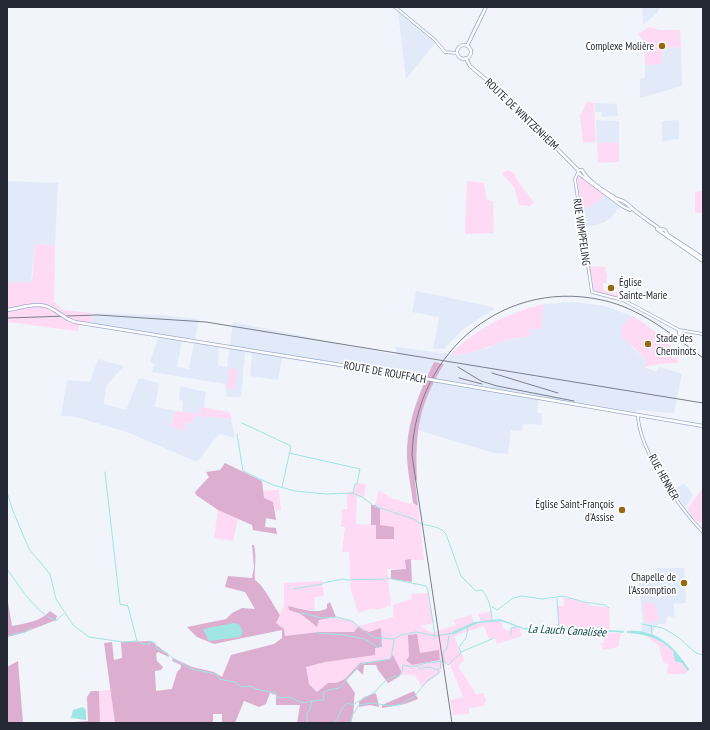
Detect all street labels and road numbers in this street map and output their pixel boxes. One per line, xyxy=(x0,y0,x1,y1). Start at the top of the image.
street label: ROUTE DE WINTZENHEIM xyxy=(482,75,562,153)
street label: RUE WIMPFELING xyxy=(570,198,594,266)
street label: ROUTE DE ROUFFACH xyxy=(343,358,427,386)
street label: RUE HENNER xyxy=(646,452,682,502)

